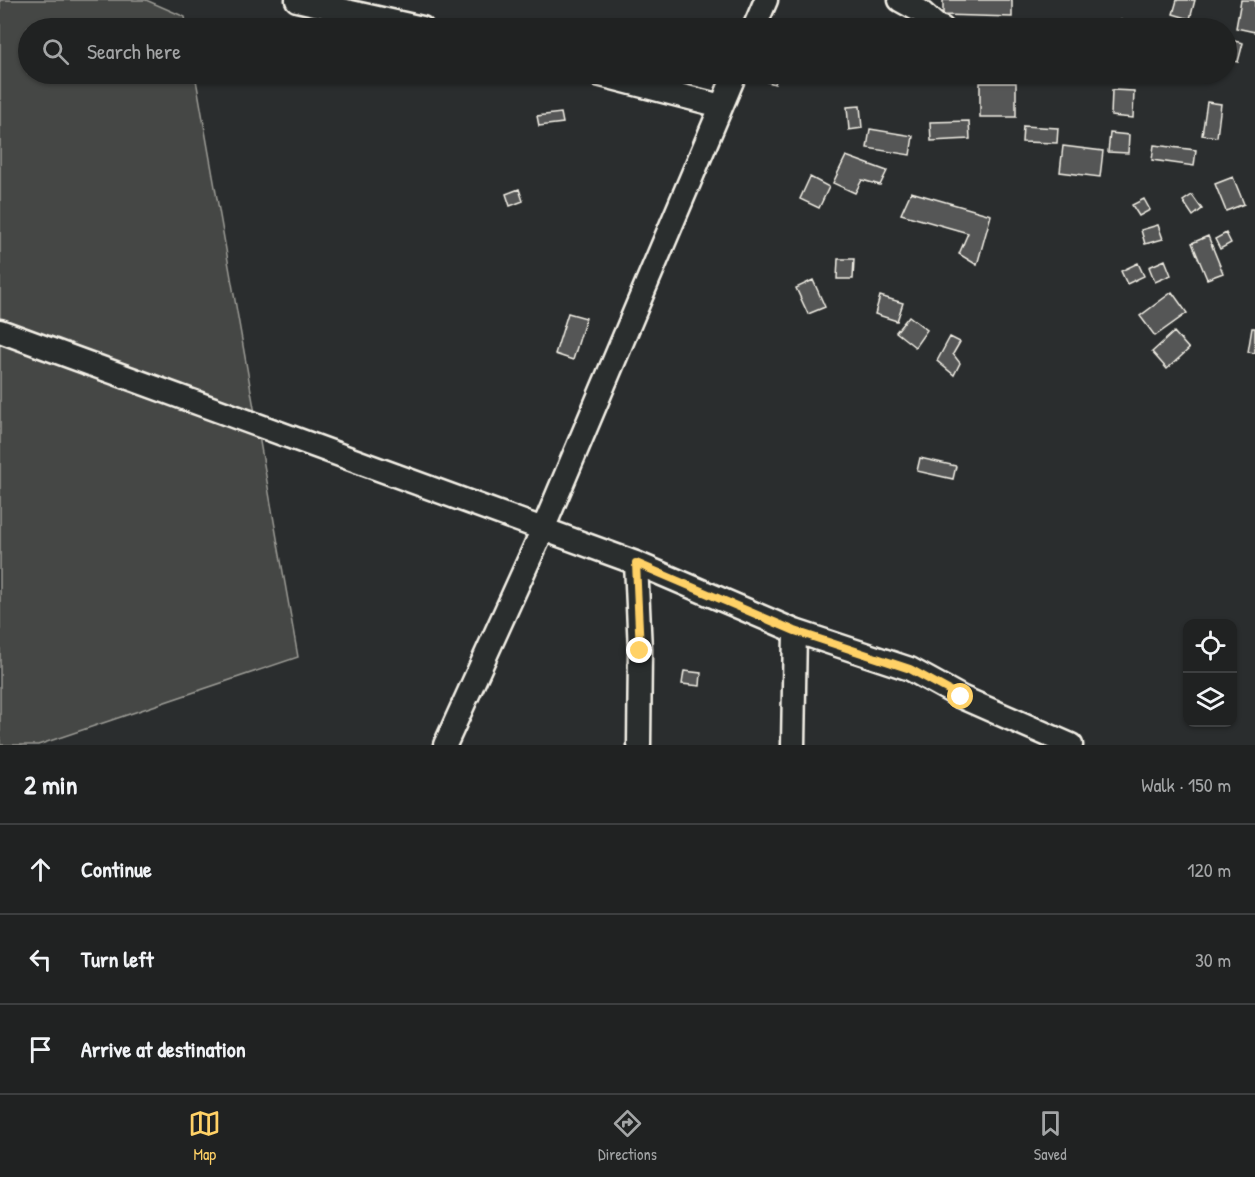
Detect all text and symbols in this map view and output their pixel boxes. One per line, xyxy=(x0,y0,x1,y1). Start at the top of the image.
search box xyxy=(18,18,1237,84)
icon: search xyxy=(39,35,72,68)
text: Search here xyxy=(87,36,181,66)
map controls xyxy=(1183,619,1237,727)
button: locate xyxy=(1183,619,1237,673)
route end xyxy=(626,637,652,663)
button: layers xyxy=(1183,673,1237,727)
route start xyxy=(947,683,973,709)
text: 2 min xyxy=(24,767,77,802)
text: Walk · 150 m xyxy=(1141,771,1231,798)
icon: ahead xyxy=(24,853,57,886)
text: Continue xyxy=(81,854,152,884)
text: 120 m xyxy=(1187,856,1231,883)
icon: left xyxy=(24,943,57,976)
text: Turn left xyxy=(81,944,154,974)
text: 30 m xyxy=(1195,946,1231,973)
icon: arrive xyxy=(24,1033,57,1066)
text: Arrive at destination xyxy=(81,1034,246,1064)
tab: Map xyxy=(188,1107,221,1165)
tab: Directions xyxy=(598,1107,657,1165)
tab: Saved xyxy=(1034,1107,1067,1165)

